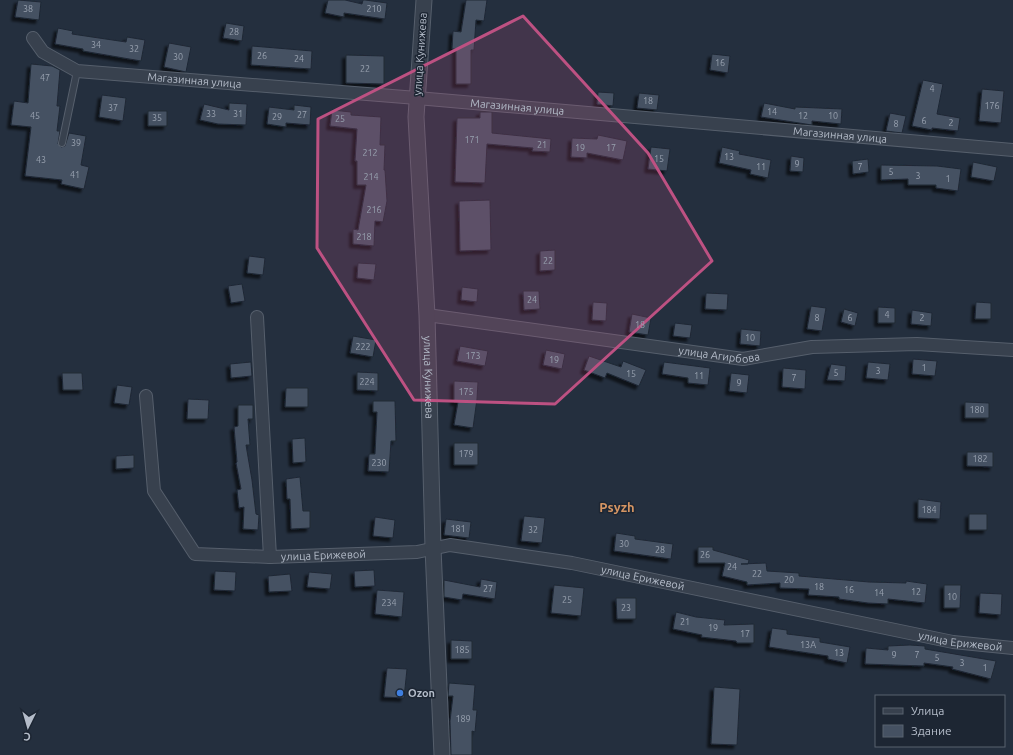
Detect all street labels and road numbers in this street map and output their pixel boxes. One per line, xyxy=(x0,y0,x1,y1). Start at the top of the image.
street label: улица Кунижева xyxy=(411,12,429,96)
street label: Магазинная улица xyxy=(147,71,242,90)
street label: Магазинная улица xyxy=(470,97,565,117)
street label: Магазинная улица xyxy=(793,125,888,145)
street label: улица Кунижева xyxy=(422,336,436,419)
street label: улица Агирбова xyxy=(678,344,761,365)
street label: улица Ерижевой xyxy=(281,548,366,563)
street label: улица Ерижевой xyxy=(600,563,686,592)
street label: улица Ерижевой xyxy=(917,629,1003,653)

